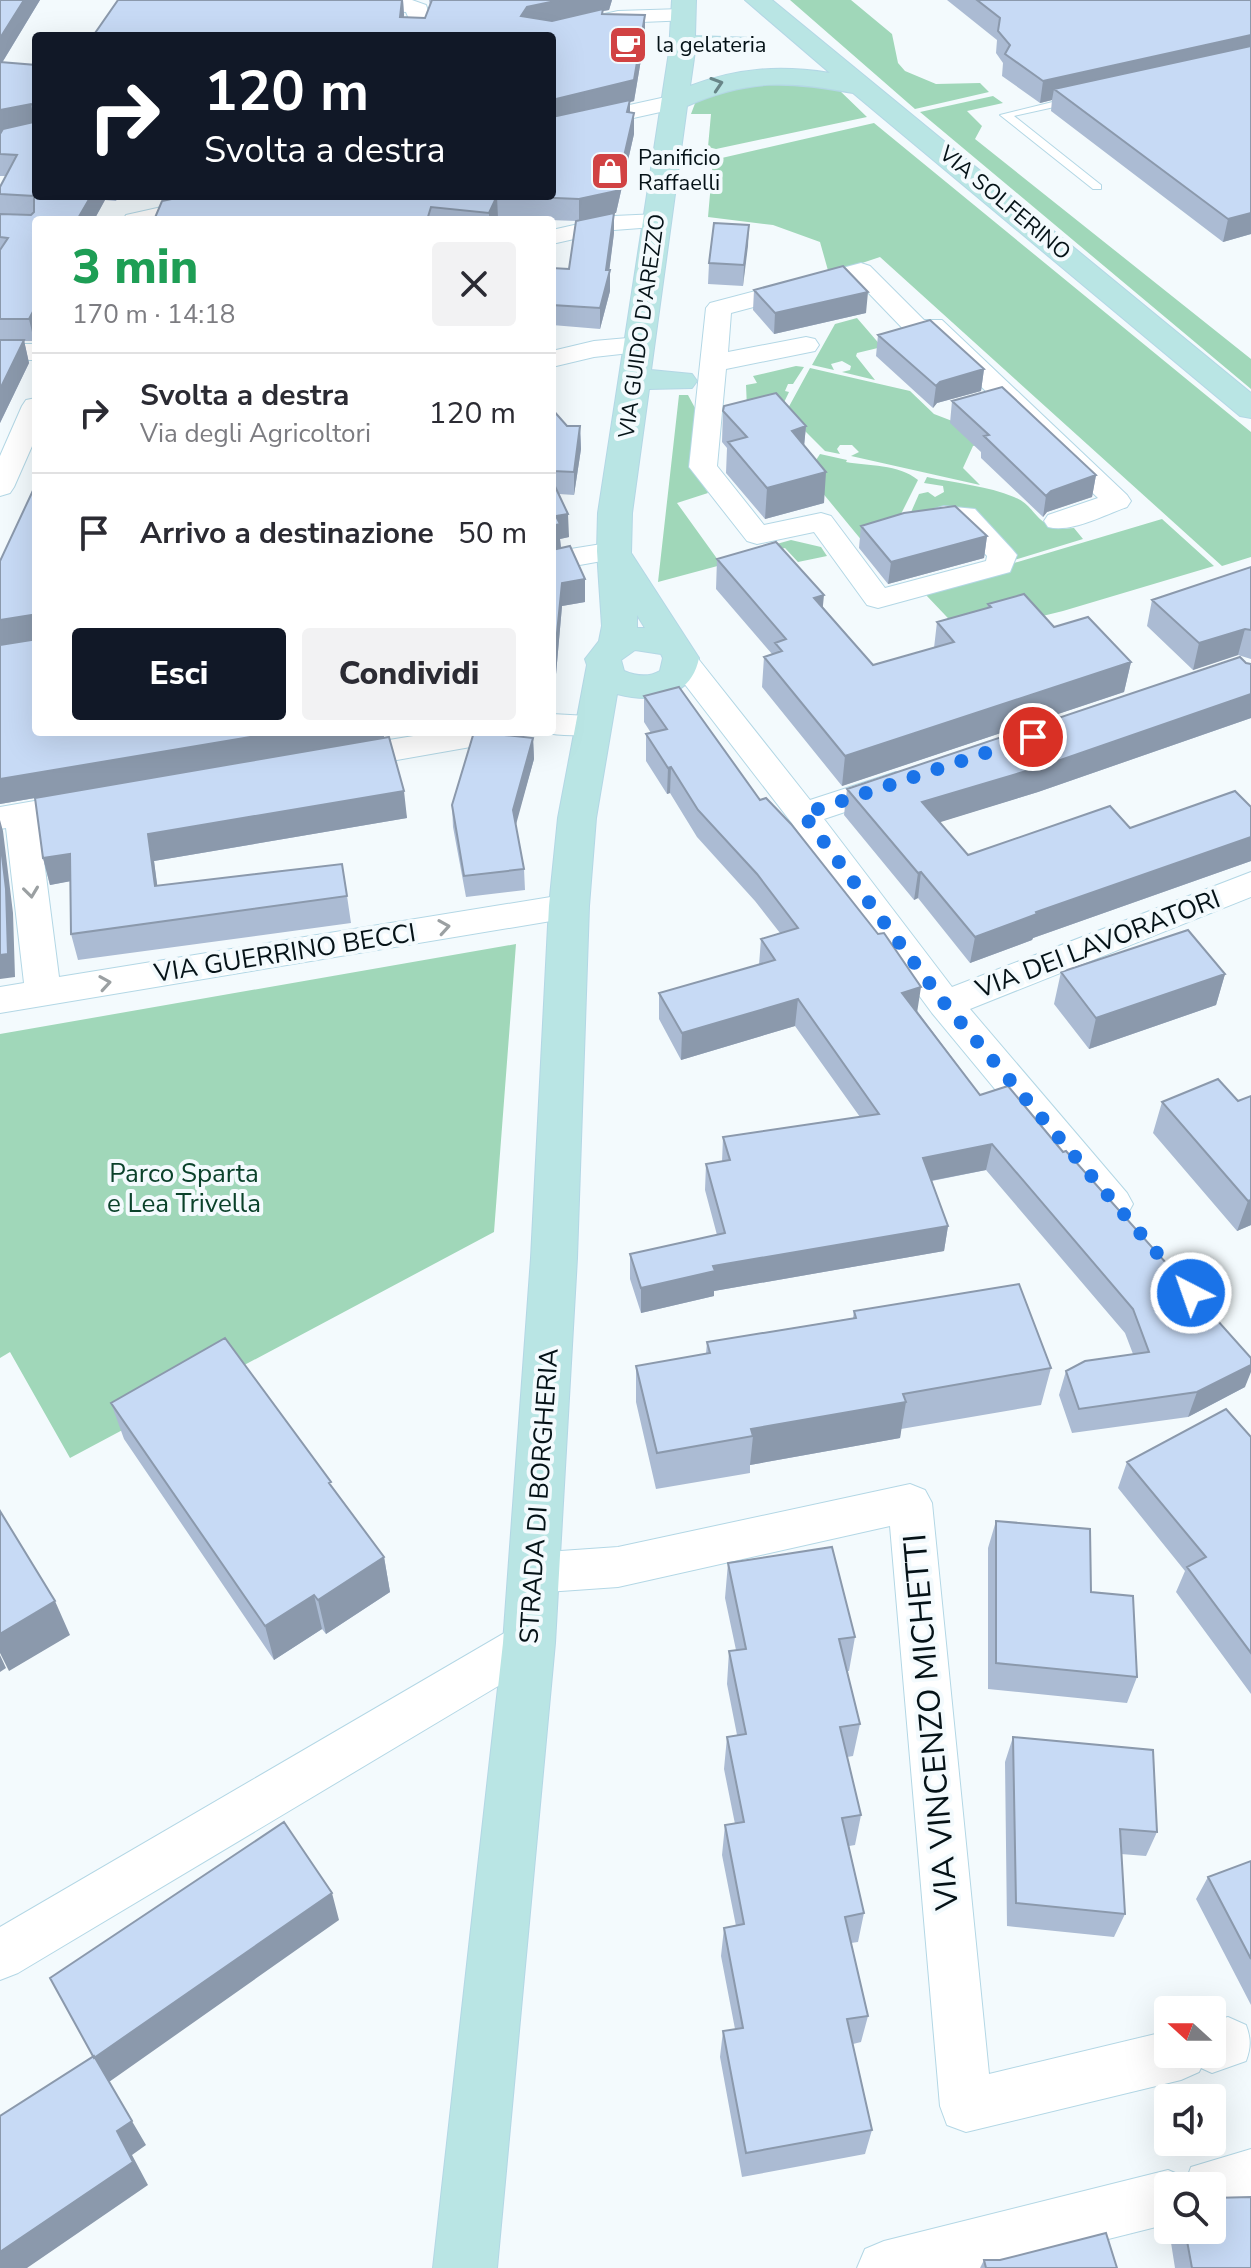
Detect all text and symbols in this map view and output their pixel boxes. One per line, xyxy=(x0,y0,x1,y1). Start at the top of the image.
cafe icon: la gelateria xyxy=(607,24,649,66)
place label: la gelateria xyxy=(656,30,767,60)
text: 120 m xyxy=(204,53,369,130)
icon: right xyxy=(72,64,176,168)
one-way arrow xyxy=(709,78,723,94)
text: Svolta a destra xyxy=(204,126,445,175)
street label: VIA SOLFERINO xyxy=(932,138,1077,267)
place label: Panificio Raffaelli xyxy=(638,143,720,198)
shop icon: Panificio Raffaelli xyxy=(589,150,631,192)
street label: VIA GUIDO D'AREZZO xyxy=(611,212,673,441)
text: 3 min xyxy=(72,234,198,300)
button: close xyxy=(432,242,516,326)
text: 170 m · 14:18 xyxy=(72,297,235,332)
text: Svolta a destra xyxy=(140,375,350,416)
icon: right xyxy=(72,391,116,435)
text: 120 m xyxy=(429,393,516,434)
text: Via degli Agricoltori xyxy=(140,416,371,451)
icon: arrive xyxy=(72,511,116,555)
text: Arrivo a destinazione xyxy=(140,513,434,554)
text: 50 m xyxy=(458,513,527,554)
button: Esci xyxy=(72,628,286,720)
button: Condividi xyxy=(302,628,516,720)
pin xyxy=(999,703,1067,771)
icon: arrive xyxy=(1011,715,1055,759)
street label: VIA DEI LAVORATORI xyxy=(970,881,1225,1007)
one-way arrow xyxy=(22,886,39,899)
street label: VIA GUERRINO BECCI xyxy=(151,915,418,991)
one-way arrow xyxy=(437,919,451,936)
one-way arrow xyxy=(98,975,111,992)
park label: Parco Sparta e Lea Trivella xyxy=(107,1156,261,1221)
position arrow xyxy=(1149,1251,1233,1335)
street label: STRADA DI BORGHERIA xyxy=(511,1347,567,1645)
street label: VIA VINCENZO MICHETTI xyxy=(893,1532,969,1913)
north arrow xyxy=(1154,1996,1226,2068)
map controls xyxy=(1154,1996,1226,2244)
button: sound xyxy=(1154,2084,1226,2156)
button: search xyxy=(1154,2172,1226,2244)

